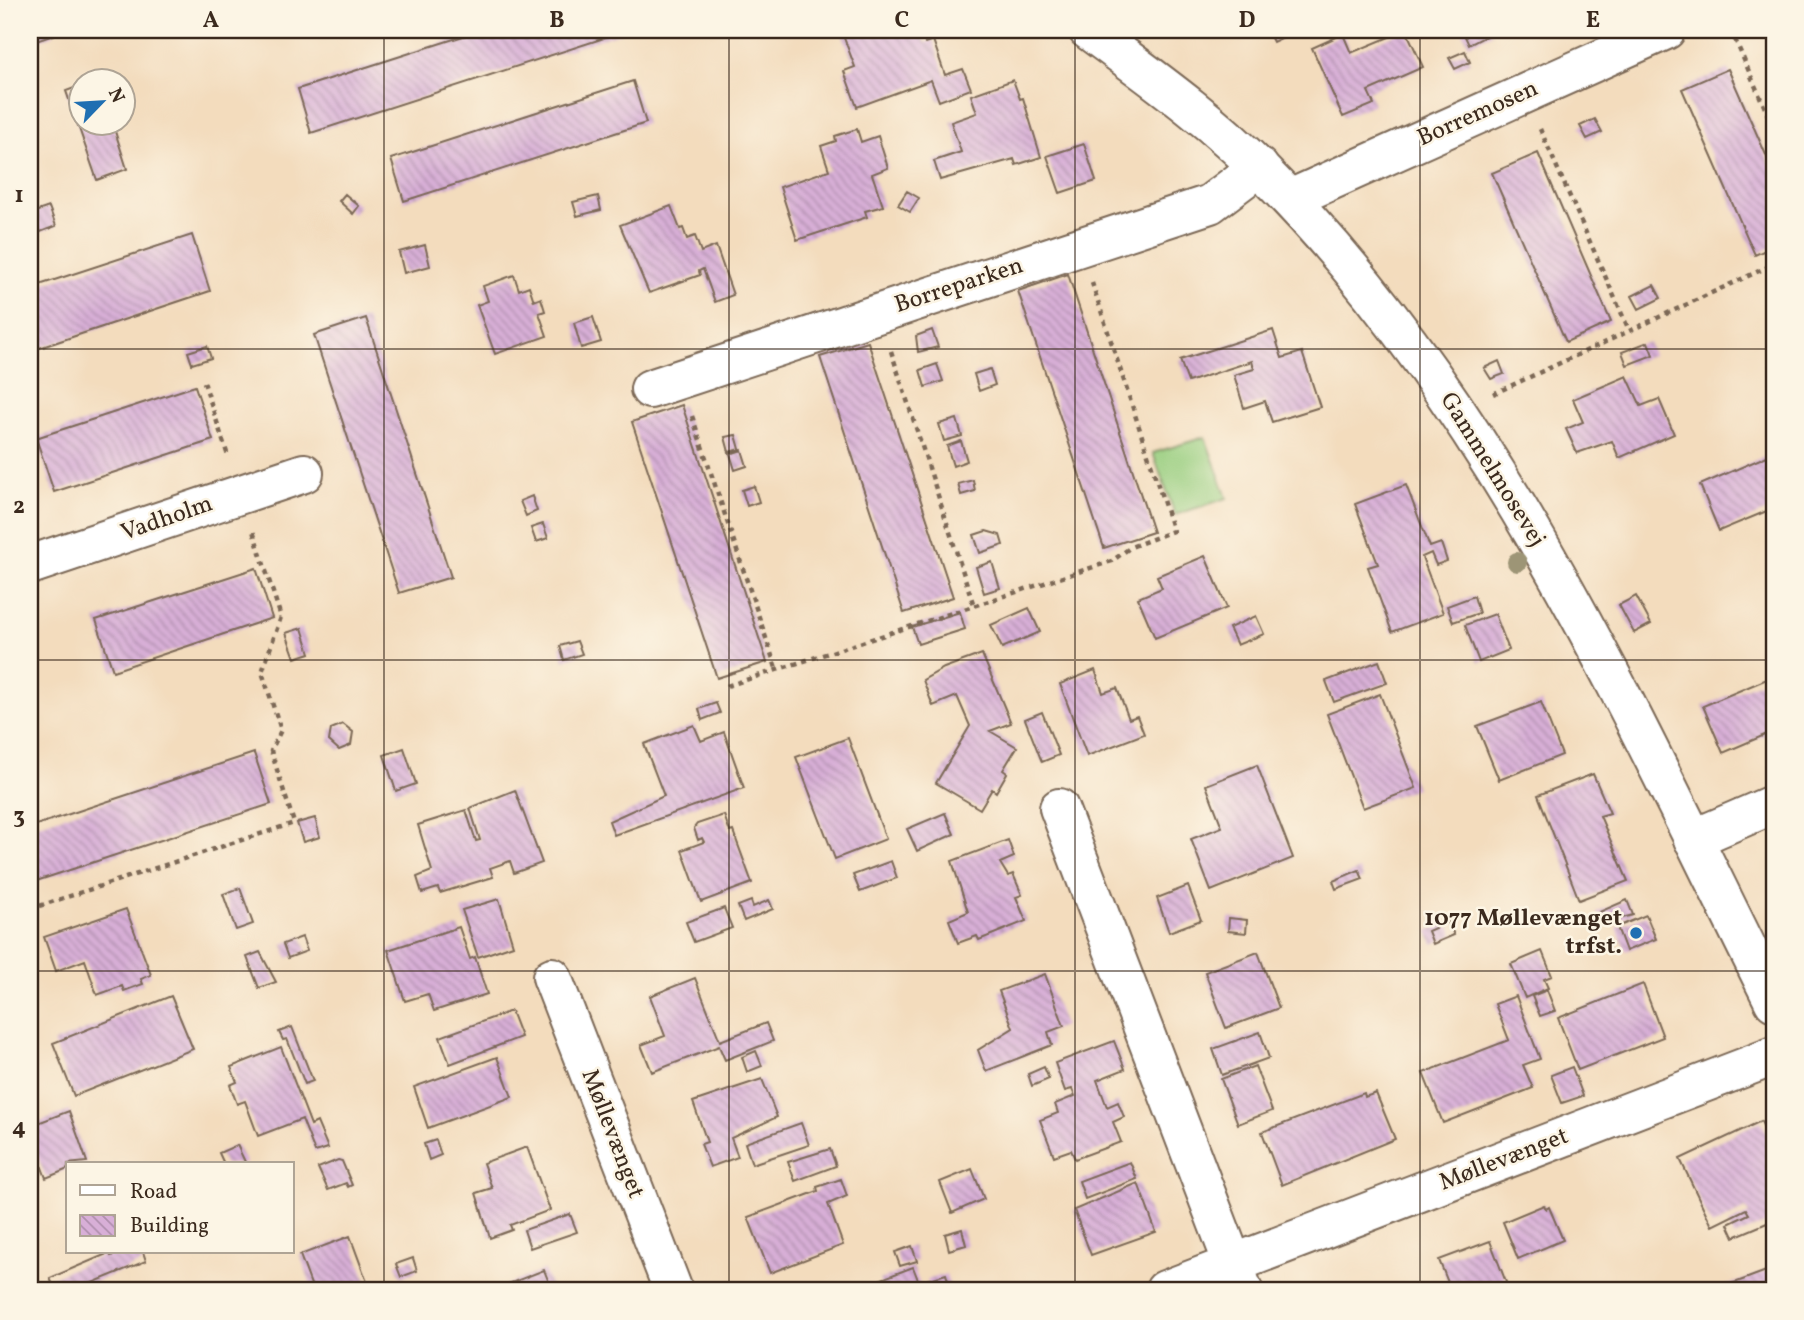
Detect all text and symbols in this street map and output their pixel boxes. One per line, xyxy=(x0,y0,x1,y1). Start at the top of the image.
text: A xyxy=(203,5,219,37)
text: B xyxy=(549,5,565,37)
text: C xyxy=(895,5,909,37)
text: D xyxy=(1239,5,1256,37)
text: E xyxy=(1586,5,1600,37)
north arrow xyxy=(66,66,136,136)
street label: Borremosen xyxy=(1412,72,1544,156)
text: N xyxy=(101,84,130,108)
text: 1 xyxy=(14,180,24,212)
street label: Borreparken xyxy=(890,249,1028,323)
street label: Gammelmosevej xyxy=(1431,386,1553,554)
street label: Vadholm xyxy=(117,487,217,551)
text: 2 xyxy=(13,491,25,523)
text: 3 xyxy=(13,801,25,833)
place label: 1077 Møllevænget trfst. xyxy=(1424,902,1622,964)
marker: 1077 Møllevænget trfst. xyxy=(1628,925,1644,941)
street label: Møllevænget xyxy=(572,1065,652,1203)
text: 4 xyxy=(12,1112,26,1144)
street label: Møllevænget xyxy=(1435,1120,1573,1200)
legend xyxy=(66,1162,294,1254)
text: Road xyxy=(130,1178,177,1207)
text: Building xyxy=(130,1212,209,1241)

